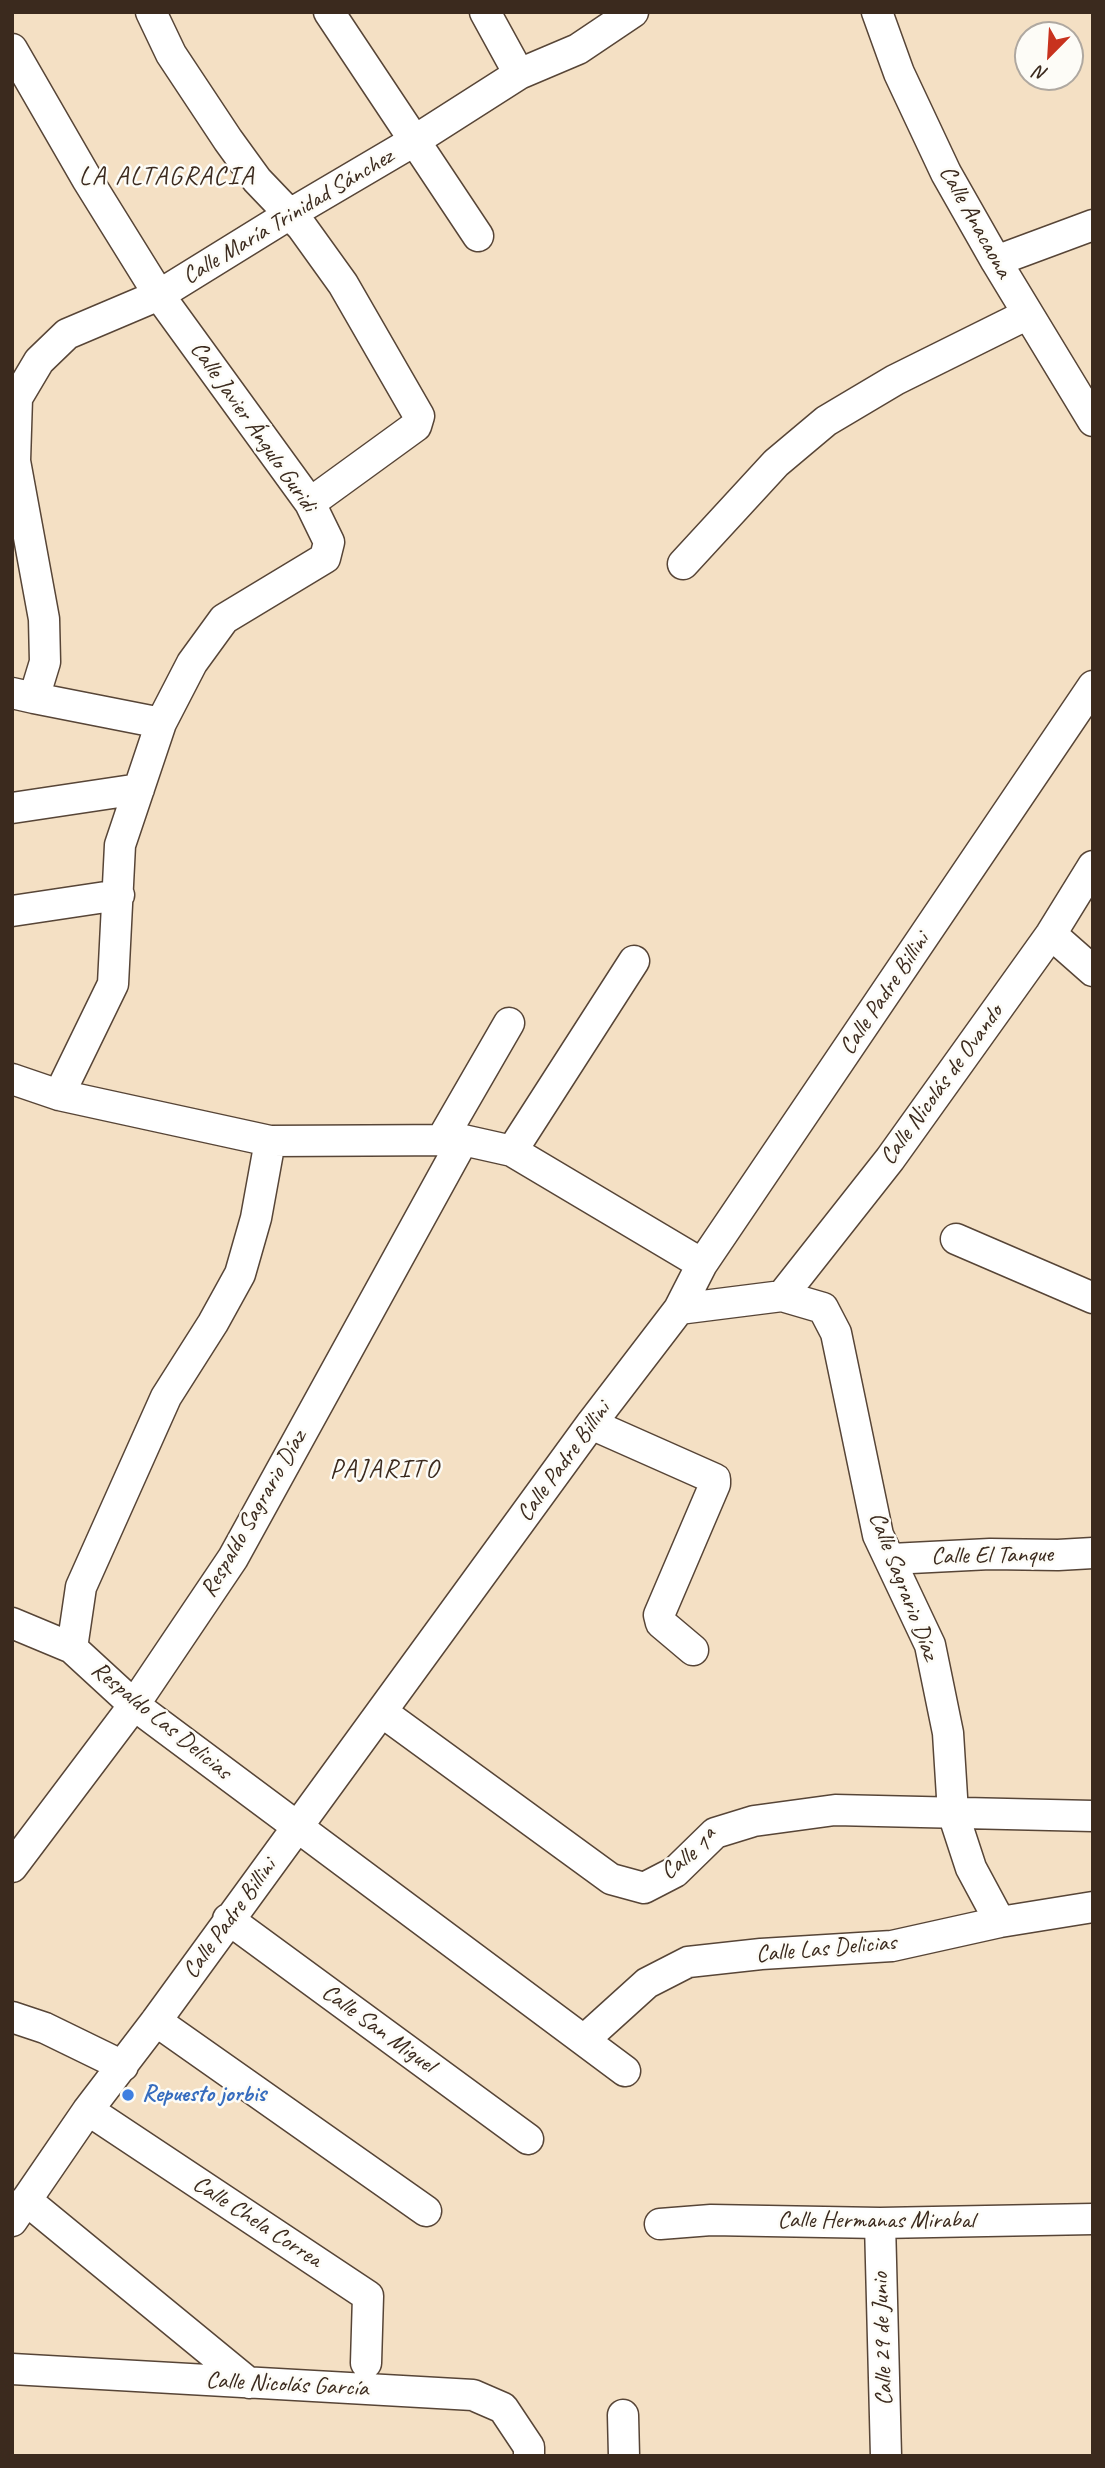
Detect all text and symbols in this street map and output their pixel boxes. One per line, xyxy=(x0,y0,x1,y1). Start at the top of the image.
north arrow xyxy=(1014,21,1084,91)
text: N xyxy=(1031,60,1052,87)
street label: Calle María Trinidad Sánchez xyxy=(178,143,398,291)
district label: LA ALTAGRACIA xyxy=(80,161,254,193)
street label: Calle Anacaona xyxy=(932,161,1018,283)
street label: Calle Javier Ángulo Guridi xyxy=(183,336,323,518)
street label: Calle Padre Billini xyxy=(834,928,936,1060)
street label: Calle Nicolás de Ovando xyxy=(874,999,1010,1171)
street label: Calle Padre Billini xyxy=(511,1397,617,1527)
street label: Respaldo Sagrario Díaz xyxy=(195,1426,313,1602)
district label: PAJARITO xyxy=(331,1454,439,1486)
street label: Calle Sagrario Díaz xyxy=(862,1508,944,1664)
street label: Calle El Tanque xyxy=(931,1541,1053,1571)
street label: Respaldo Las Delicias xyxy=(85,1656,237,1786)
street label: Calle 1ª xyxy=(655,1826,723,1886)
street label: Calle Padre Billini xyxy=(177,1854,283,1984)
street label: Calle Las Delicias xyxy=(755,1929,897,1969)
street label: Calle San Miguel xyxy=(316,1978,440,2080)
place label: Repuesto jorbis xyxy=(142,2081,266,2109)
marker: Repuesto jorbis xyxy=(120,2087,136,2103)
street label: Calle Chela Correa xyxy=(187,2170,327,2274)
street label: Calle Hermanas Mirabal xyxy=(777,2207,975,2235)
street label: Calle 29 de Junio xyxy=(866,2272,900,2406)
street label: Calle Nicolás García xyxy=(205,2366,369,2404)

